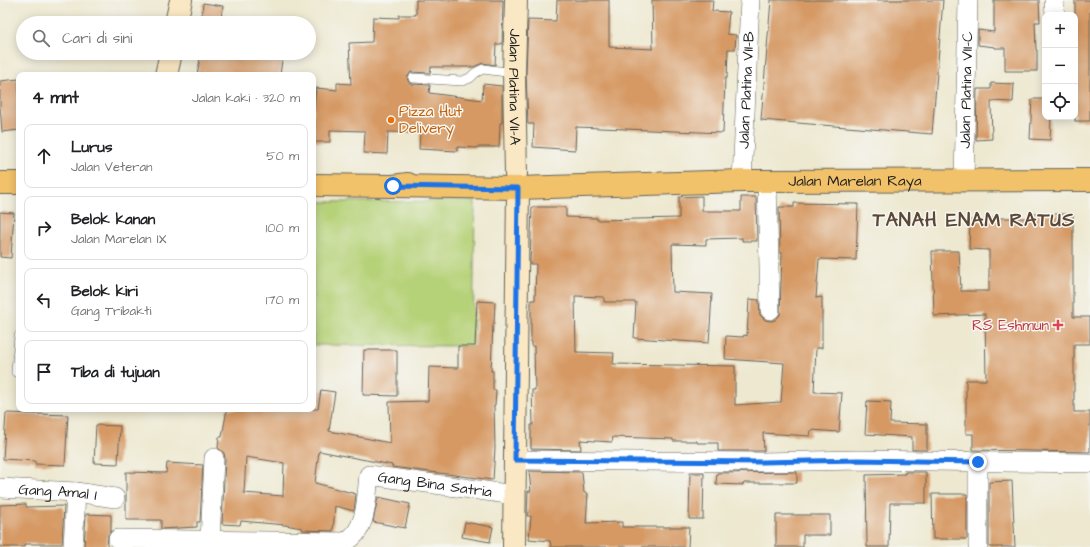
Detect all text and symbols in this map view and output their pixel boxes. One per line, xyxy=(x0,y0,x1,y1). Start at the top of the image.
map controls xyxy=(1042,12,1078,120)
button: + xyxy=(1042,12,1078,48)
search box xyxy=(16,16,316,60)
icon: search xyxy=(30,27,52,49)
text: Cari di sini xyxy=(62,28,132,49)
street label: Jalan Platina VII-A xyxy=(503,28,525,146)
street label: Jalan Platina VII-B xyxy=(733,31,760,149)
street label: Jalan Platina VII-C xyxy=(955,31,978,149)
button: − xyxy=(1042,48,1078,84)
button: locate xyxy=(1042,84,1078,120)
text: 4 mnt xyxy=(32,86,79,110)
text: Jalan kaki · 320 m xyxy=(192,89,300,107)
place label: Pizza Hut Delivery xyxy=(399,101,462,140)
marker: Pizza Hut Delivery xyxy=(386,115,396,125)
text: Lurus xyxy=(71,137,112,158)
icon: ahead xyxy=(33,145,55,167)
text: 50 m xyxy=(266,147,299,165)
text: Jalan Veteran xyxy=(71,158,153,176)
street label: Jalan Marelan Raya xyxy=(788,170,922,193)
route start xyxy=(384,177,402,195)
district label: TANAH ENAM RATUS xyxy=(872,207,1075,234)
text: Belok kanan xyxy=(71,209,155,230)
icon: right xyxy=(33,217,55,239)
text: 100 m xyxy=(266,219,299,237)
text: Jalan Marelan IX xyxy=(71,230,167,248)
text: Belok kiri xyxy=(71,281,138,302)
icon: left xyxy=(33,289,55,311)
text: 170 m xyxy=(266,291,299,309)
text: Gang Tribakti xyxy=(71,302,151,320)
place label: RS Eshmun xyxy=(972,315,1049,336)
marker: RS Eshmun xyxy=(1052,319,1064,331)
icon: arrive xyxy=(33,361,55,383)
text: Tiba di tujuan xyxy=(71,362,160,383)
route end xyxy=(969,453,987,471)
street label: Gang Bina Satria xyxy=(377,466,494,503)
street label: Gang Amal I xyxy=(18,479,99,506)

